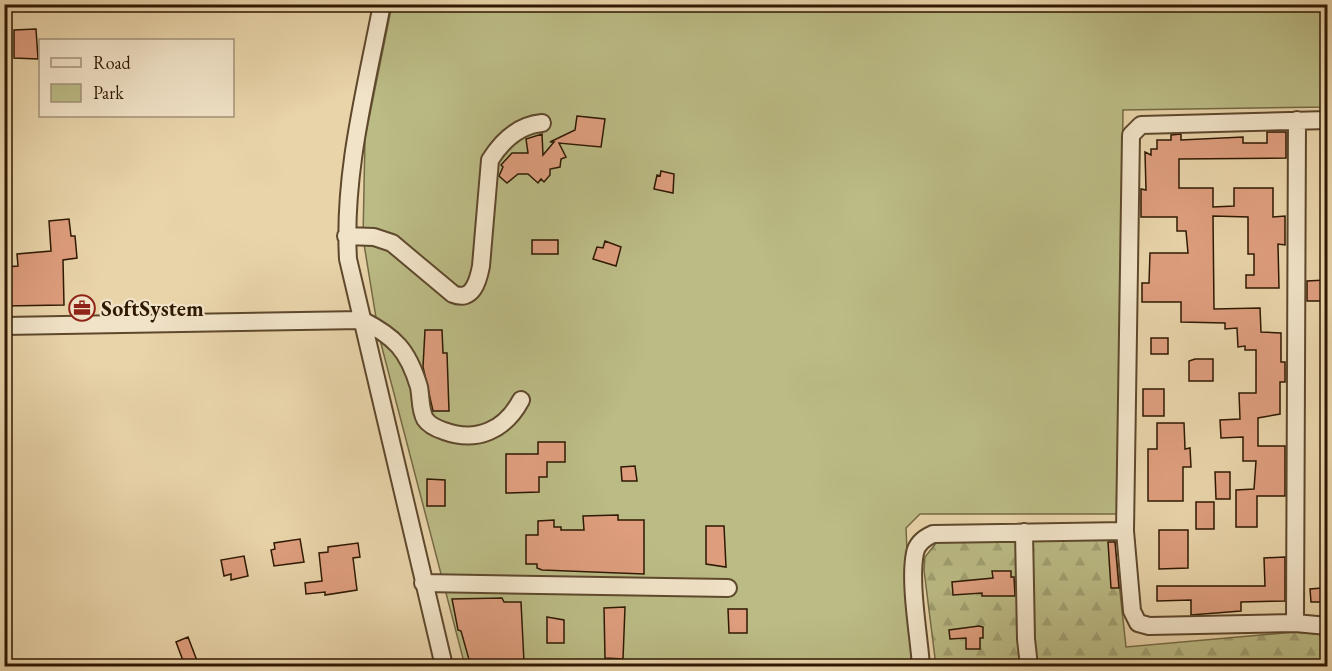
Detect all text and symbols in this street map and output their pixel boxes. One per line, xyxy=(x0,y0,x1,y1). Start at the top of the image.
legend xyxy=(39,39,234,117)
text: Road xyxy=(93,51,132,74)
text: Park xyxy=(93,81,124,104)
office icon: SoftSystem xyxy=(67,293,97,323)
place label: SoftSystem xyxy=(101,294,204,323)

